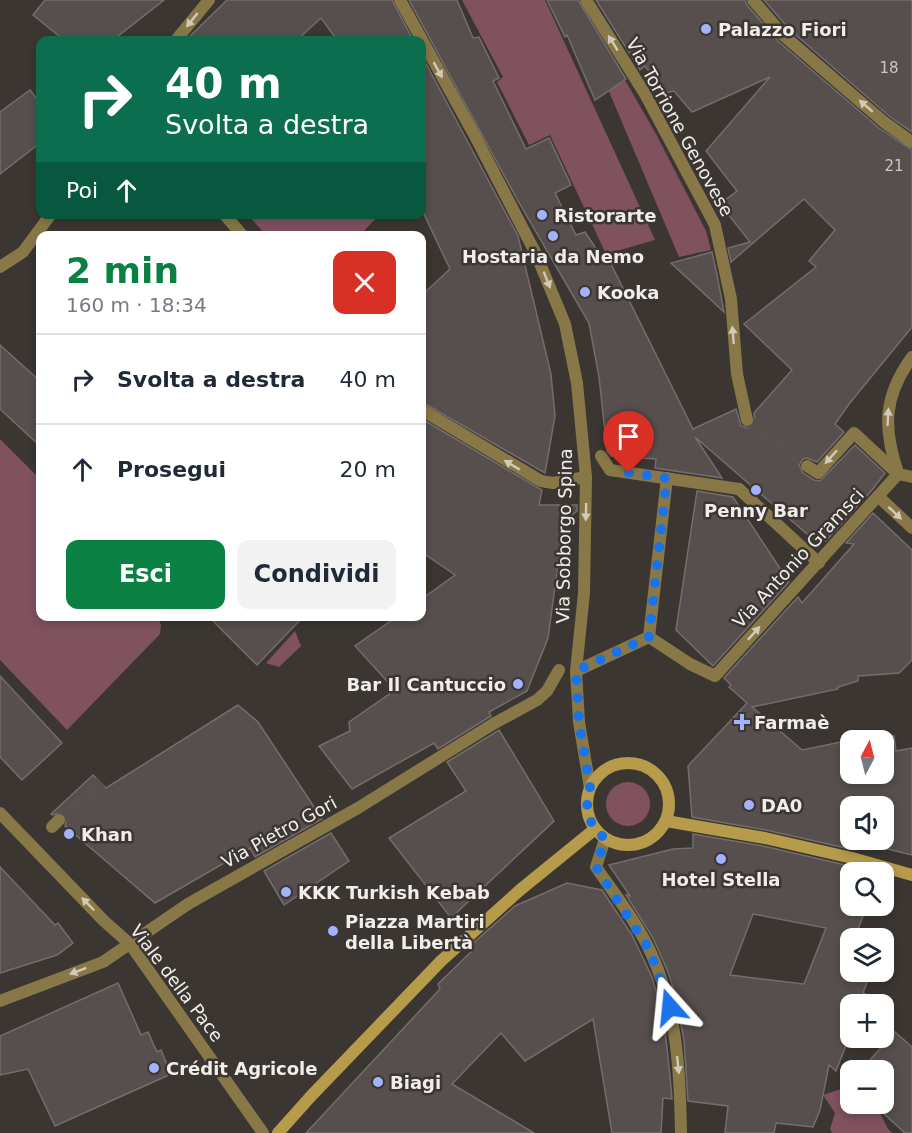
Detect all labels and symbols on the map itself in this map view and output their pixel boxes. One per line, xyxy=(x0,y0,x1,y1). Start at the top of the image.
one-way arrow xyxy=(186,12,199,28)
place label: Palazzo Fiori xyxy=(718,19,847,40)
marker: Palazzo Fiori xyxy=(699,22,713,36)
street label: Via Torrione Genovese xyxy=(622,34,738,220)
one-way arrow xyxy=(607,35,618,51)
house number: 18 xyxy=(879,59,899,77)
one-way arrow xyxy=(433,62,443,79)
one-way arrow xyxy=(859,100,874,113)
house number: 21 xyxy=(884,157,904,175)
place label: Ristorarte xyxy=(554,205,656,226)
marker: Ristorarte xyxy=(535,208,549,222)
marker: Hostaria da Nemo xyxy=(546,229,560,243)
place label: Hostaria da Nemo xyxy=(462,246,644,267)
one-way arrow xyxy=(543,271,552,289)
place label: Kooka xyxy=(597,282,659,303)
marker: Kooka xyxy=(578,285,592,299)
one-way arrow xyxy=(729,326,738,345)
one-way arrow xyxy=(884,408,893,427)
pin xyxy=(603,411,654,473)
street label: Via Sobborgo Spina xyxy=(552,448,576,624)
one-way arrow xyxy=(825,450,839,464)
one-way arrow xyxy=(504,459,520,470)
marker: Penny Bar xyxy=(749,483,763,497)
street label: Via Antonio Gramsci xyxy=(728,484,868,632)
place label: Penny Bar xyxy=(704,500,808,521)
one-way arrow xyxy=(581,502,591,521)
one-way arrow xyxy=(888,506,903,520)
one-way arrow xyxy=(747,626,760,641)
place label: Bar Il Cantuccio xyxy=(346,674,506,695)
marker: Bar Il Cantuccio xyxy=(511,677,525,691)
place label: Farmaè xyxy=(754,712,829,733)
marker: Farmaè xyxy=(735,715,749,729)
north arrow xyxy=(840,730,894,784)
street label: Via Pietro Gori xyxy=(218,792,340,872)
place label: DA0 xyxy=(761,795,802,816)
marker: DA0 xyxy=(742,798,756,812)
place label: Khan xyxy=(81,824,133,845)
marker: Khan xyxy=(62,827,76,841)
marker: Hotel Stella xyxy=(714,852,728,866)
place label: Hotel Stella xyxy=(662,869,780,890)
place label: KKK Turkish Kebab xyxy=(298,882,490,903)
marker: KKK Turkish Kebab xyxy=(279,885,293,899)
one-way arrow xyxy=(81,897,95,911)
place label: Piazza Martiri della Libertà xyxy=(345,911,485,953)
street label: Viale della Pace xyxy=(126,920,228,1046)
marker: Piazza Martiri della Libertà xyxy=(326,924,340,938)
one-way arrow xyxy=(69,967,87,977)
position arrow xyxy=(638,975,702,1039)
one-way arrow xyxy=(674,1056,683,1075)
place label: Crédit Agricole xyxy=(166,1058,318,1079)
marker: Crédit Agricole xyxy=(147,1061,161,1075)
place label: Biagi xyxy=(390,1072,441,1093)
marker: Biagi xyxy=(371,1075,385,1089)

